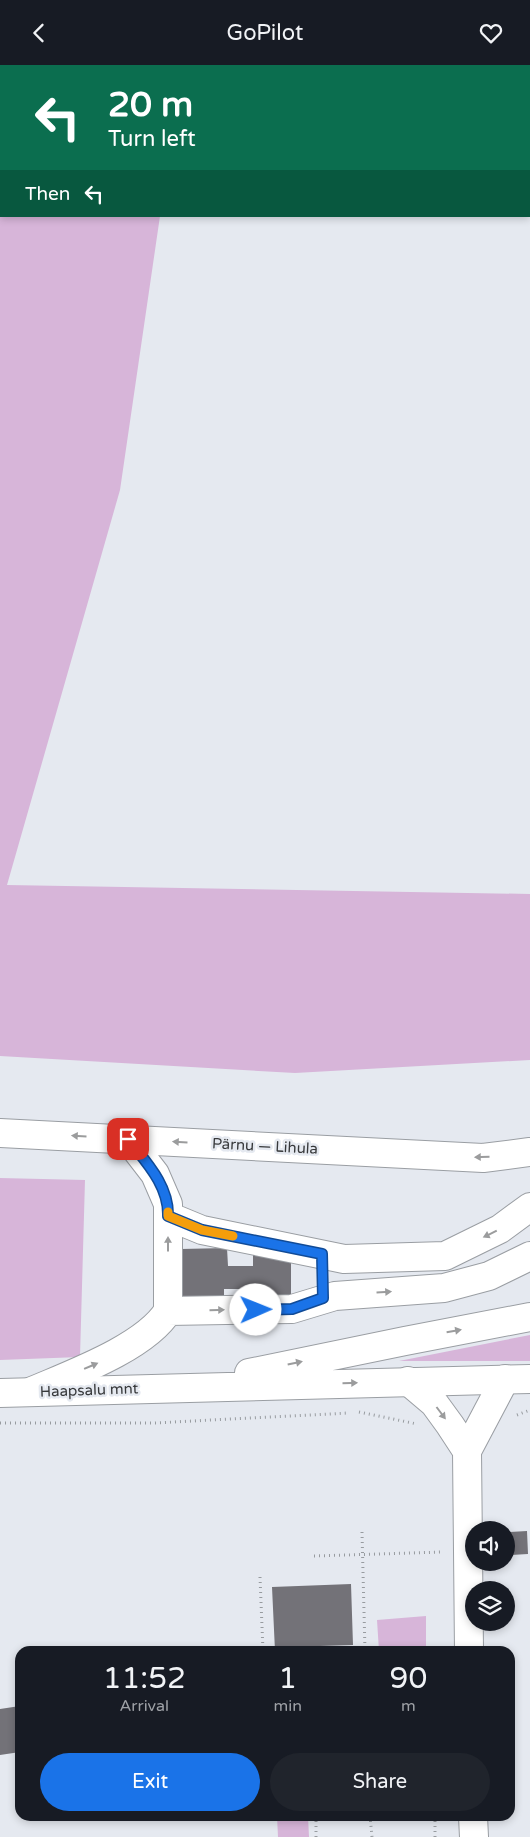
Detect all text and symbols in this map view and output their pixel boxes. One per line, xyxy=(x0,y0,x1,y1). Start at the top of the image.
icon: back xyxy=(25,19,53,47)
icon: heart xyxy=(477,19,505,47)
text: GoPilot xyxy=(227,20,303,46)
text: 20 m xyxy=(108,84,193,126)
icon: left xyxy=(25,85,90,150)
text: Turn left xyxy=(108,126,196,152)
icon: left xyxy=(80,180,108,208)
text: Then xyxy=(25,183,70,205)
pin xyxy=(107,1118,149,1160)
icon: arrive xyxy=(114,1125,142,1153)
one-way arrow xyxy=(71,1132,87,1140)
street label: Pärnu — Lihula xyxy=(212,1134,318,1158)
one-way arrow xyxy=(171,1137,187,1145)
one-way arrow xyxy=(473,1153,489,1161)
one-way arrow xyxy=(483,1230,497,1238)
one-way arrow xyxy=(164,1236,172,1252)
position arrow xyxy=(229,1283,281,1335)
one-way arrow xyxy=(376,1288,392,1296)
one-way arrow xyxy=(209,1306,225,1314)
one-way arrow xyxy=(447,1327,463,1335)
one-way arrow xyxy=(288,1359,304,1367)
one-way arrow xyxy=(84,1362,98,1370)
street label: Haapsalu mnt xyxy=(39,1379,139,1401)
one-way arrow xyxy=(342,1379,358,1387)
one-way arrow xyxy=(436,1406,446,1420)
map controls xyxy=(465,1521,515,1631)
button: sound xyxy=(465,1521,515,1571)
button: layers xyxy=(465,1581,515,1631)
text: 11:52 xyxy=(103,1660,186,1697)
text: 1 xyxy=(278,1660,297,1697)
text: 90 xyxy=(390,1660,427,1697)
text: Arrival xyxy=(120,1696,169,1716)
text: min xyxy=(274,1696,302,1716)
text: m xyxy=(401,1696,416,1716)
button: Exit xyxy=(40,1753,260,1811)
button: Share xyxy=(270,1753,490,1811)

